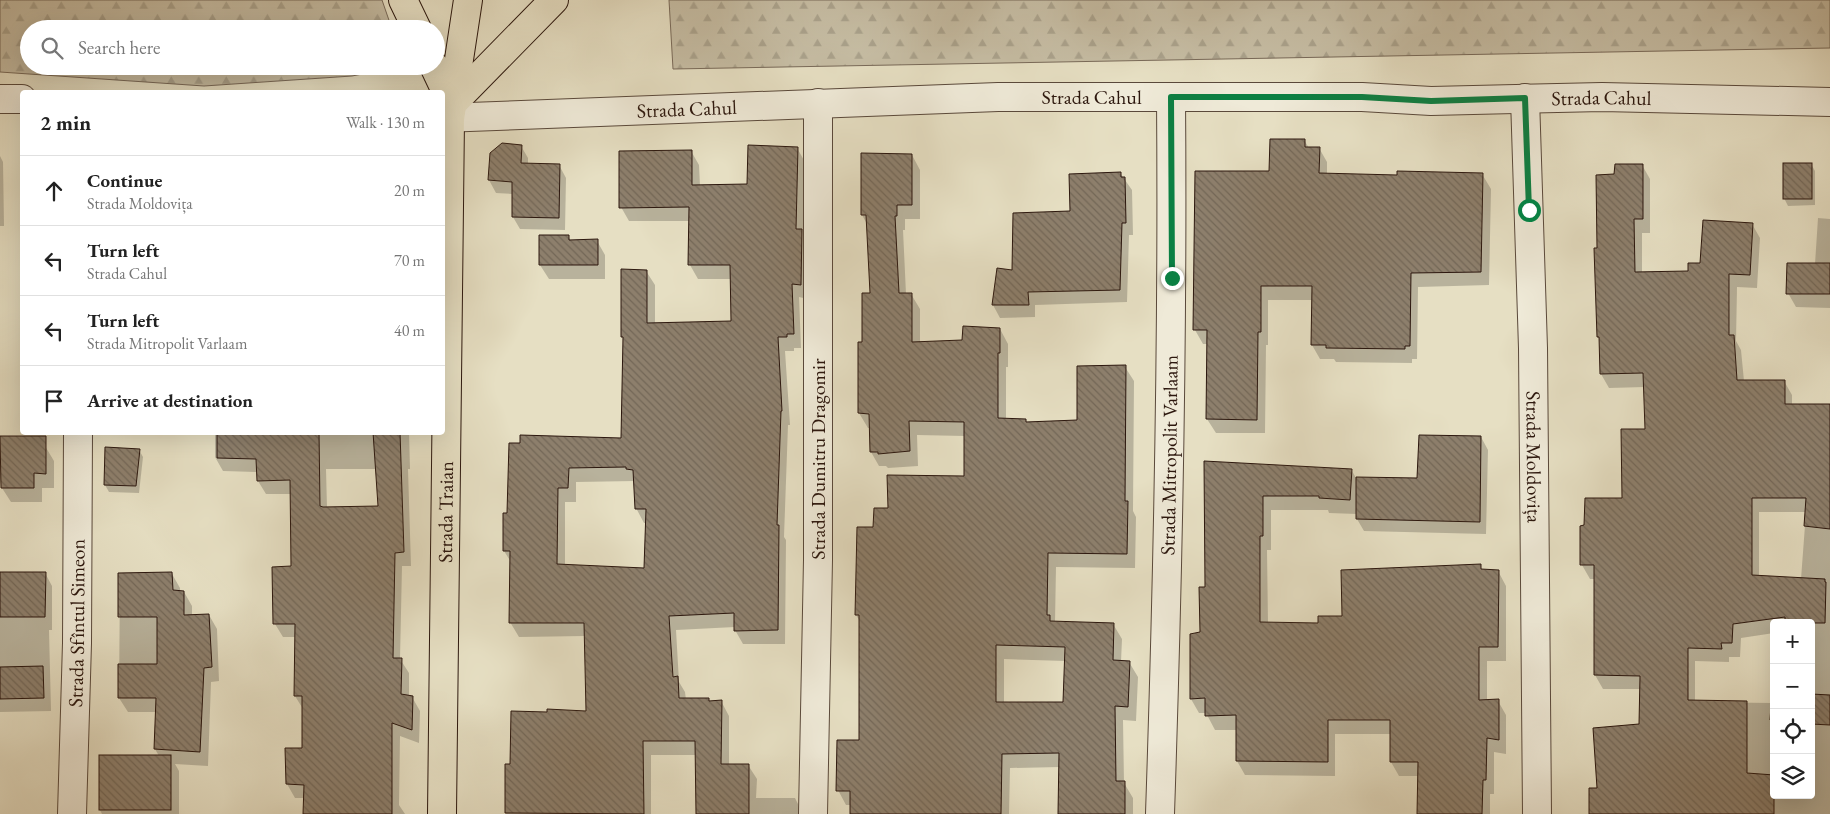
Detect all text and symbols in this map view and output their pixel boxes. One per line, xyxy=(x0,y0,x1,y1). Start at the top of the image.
search box xyxy=(20,20,445,75)
icon: search xyxy=(38,34,66,62)
text: Search here xyxy=(78,35,160,60)
street label: Strada Cahul xyxy=(1041,84,1142,110)
street label: Strada Cahul xyxy=(1551,84,1652,111)
street label: Strada Cahul xyxy=(636,94,738,124)
text: 2 min xyxy=(40,109,91,136)
text: Walk · 130 m xyxy=(346,112,425,133)
text: Continue xyxy=(87,168,162,193)
icon: ahead xyxy=(40,177,68,205)
text: 20 m xyxy=(394,180,425,201)
text: Strada Moldovița xyxy=(87,193,193,214)
route start xyxy=(1518,199,1541,222)
text: Turn left xyxy=(87,238,159,263)
icon: left xyxy=(40,247,68,275)
text: 70 m xyxy=(394,250,425,271)
text: Strada Cahul xyxy=(87,263,167,284)
route end xyxy=(1161,267,1184,290)
text: Turn left xyxy=(87,308,159,333)
icon: left xyxy=(40,317,68,345)
text: 40 m xyxy=(394,320,425,341)
text: Strada Mitropolit Varlaam xyxy=(87,333,247,354)
street label: Strada Mitropolit Varlaam xyxy=(1154,354,1184,556)
street label: Strada Dumitru Dragomir xyxy=(805,358,831,560)
icon: arrive xyxy=(40,387,68,415)
text: Arrive at destination xyxy=(87,388,253,413)
street label: Strada Moldovița xyxy=(1520,391,1548,523)
street label: Strada Trаian xyxy=(432,460,459,563)
street label: Strada Sfîntul Simeon xyxy=(62,538,90,708)
map controls xyxy=(1770,619,1815,799)
button: + xyxy=(1770,619,1815,664)
button: − xyxy=(1770,664,1815,709)
button: locate xyxy=(1770,709,1815,754)
button: layers xyxy=(1770,754,1815,799)

